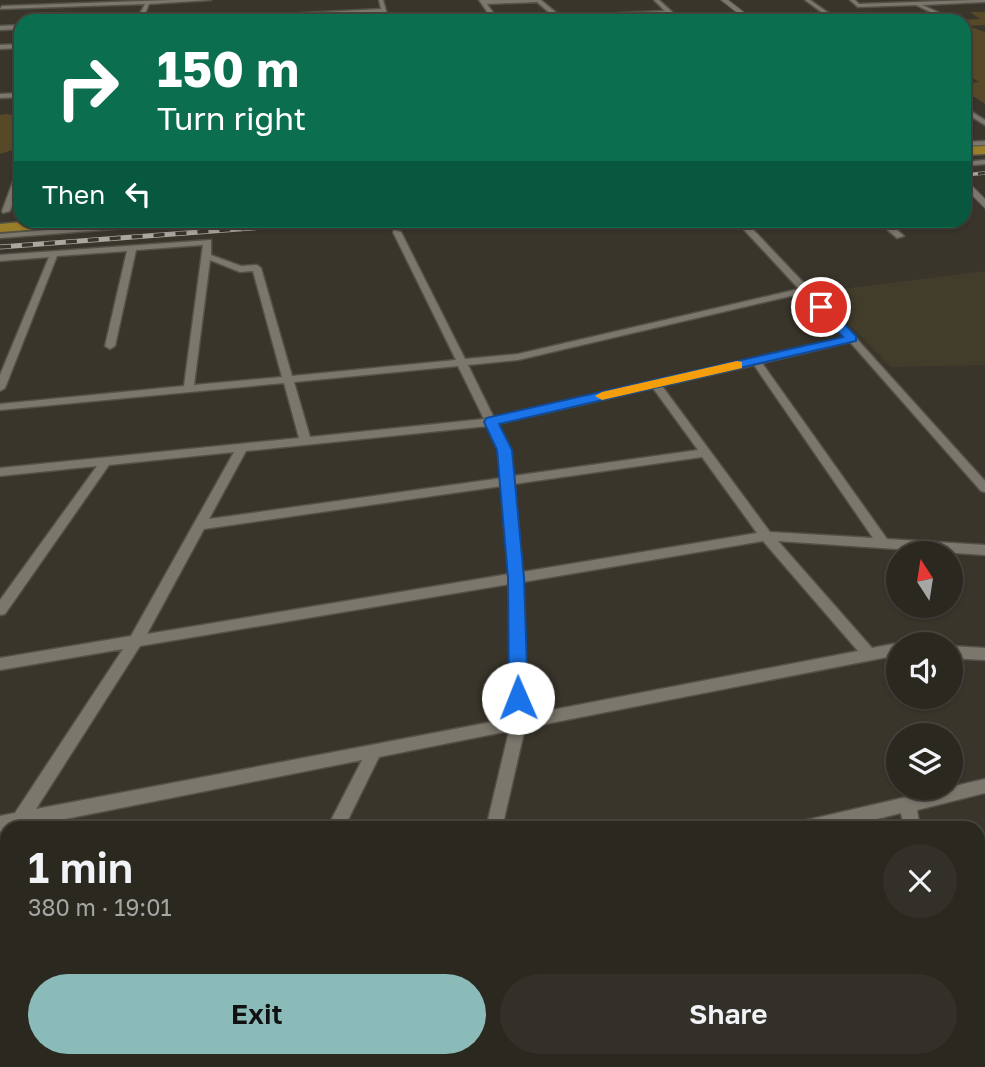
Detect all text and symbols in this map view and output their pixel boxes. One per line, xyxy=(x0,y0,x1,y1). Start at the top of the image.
text: 150 m xyxy=(157,39,299,98)
icon: right xyxy=(42,42,133,133)
text: Turn right xyxy=(157,99,306,137)
icon: left xyxy=(119,175,157,213)
text: Then xyxy=(42,179,105,210)
pin xyxy=(791,277,851,337)
icon: arrive xyxy=(802,288,840,326)
north arrow xyxy=(886,541,962,618)
map controls xyxy=(886,541,963,800)
button: sound xyxy=(886,632,963,709)
position arrow xyxy=(481,661,555,735)
button: layers xyxy=(886,723,963,800)
text: 1 min xyxy=(28,842,133,892)
button: close xyxy=(883,844,957,918)
text: 380 m · 19:01 xyxy=(28,893,172,921)
button: Exit xyxy=(28,974,486,1054)
button: Share xyxy=(500,974,957,1054)

